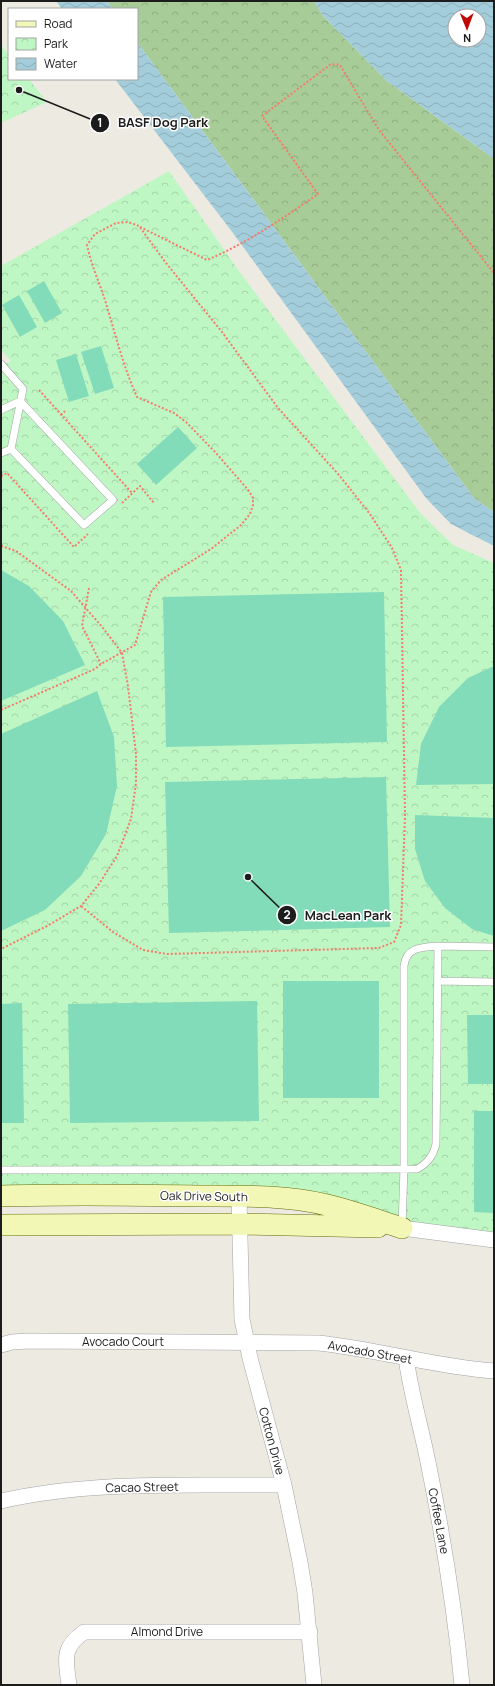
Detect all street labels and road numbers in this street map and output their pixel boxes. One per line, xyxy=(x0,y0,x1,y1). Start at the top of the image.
street label: Oak Drive South xyxy=(160,1187,248,1205)
street label: Avocado Court xyxy=(82,1333,164,1350)
street label: Avocado Street xyxy=(327,1336,414,1368)
street label: Cotton Drive xyxy=(255,1405,289,1477)
street label: Cacao Street xyxy=(105,1478,179,1496)
street label: Coffee Lane xyxy=(424,1487,454,1555)
street label: Almond Drive xyxy=(131,1623,203,1640)

